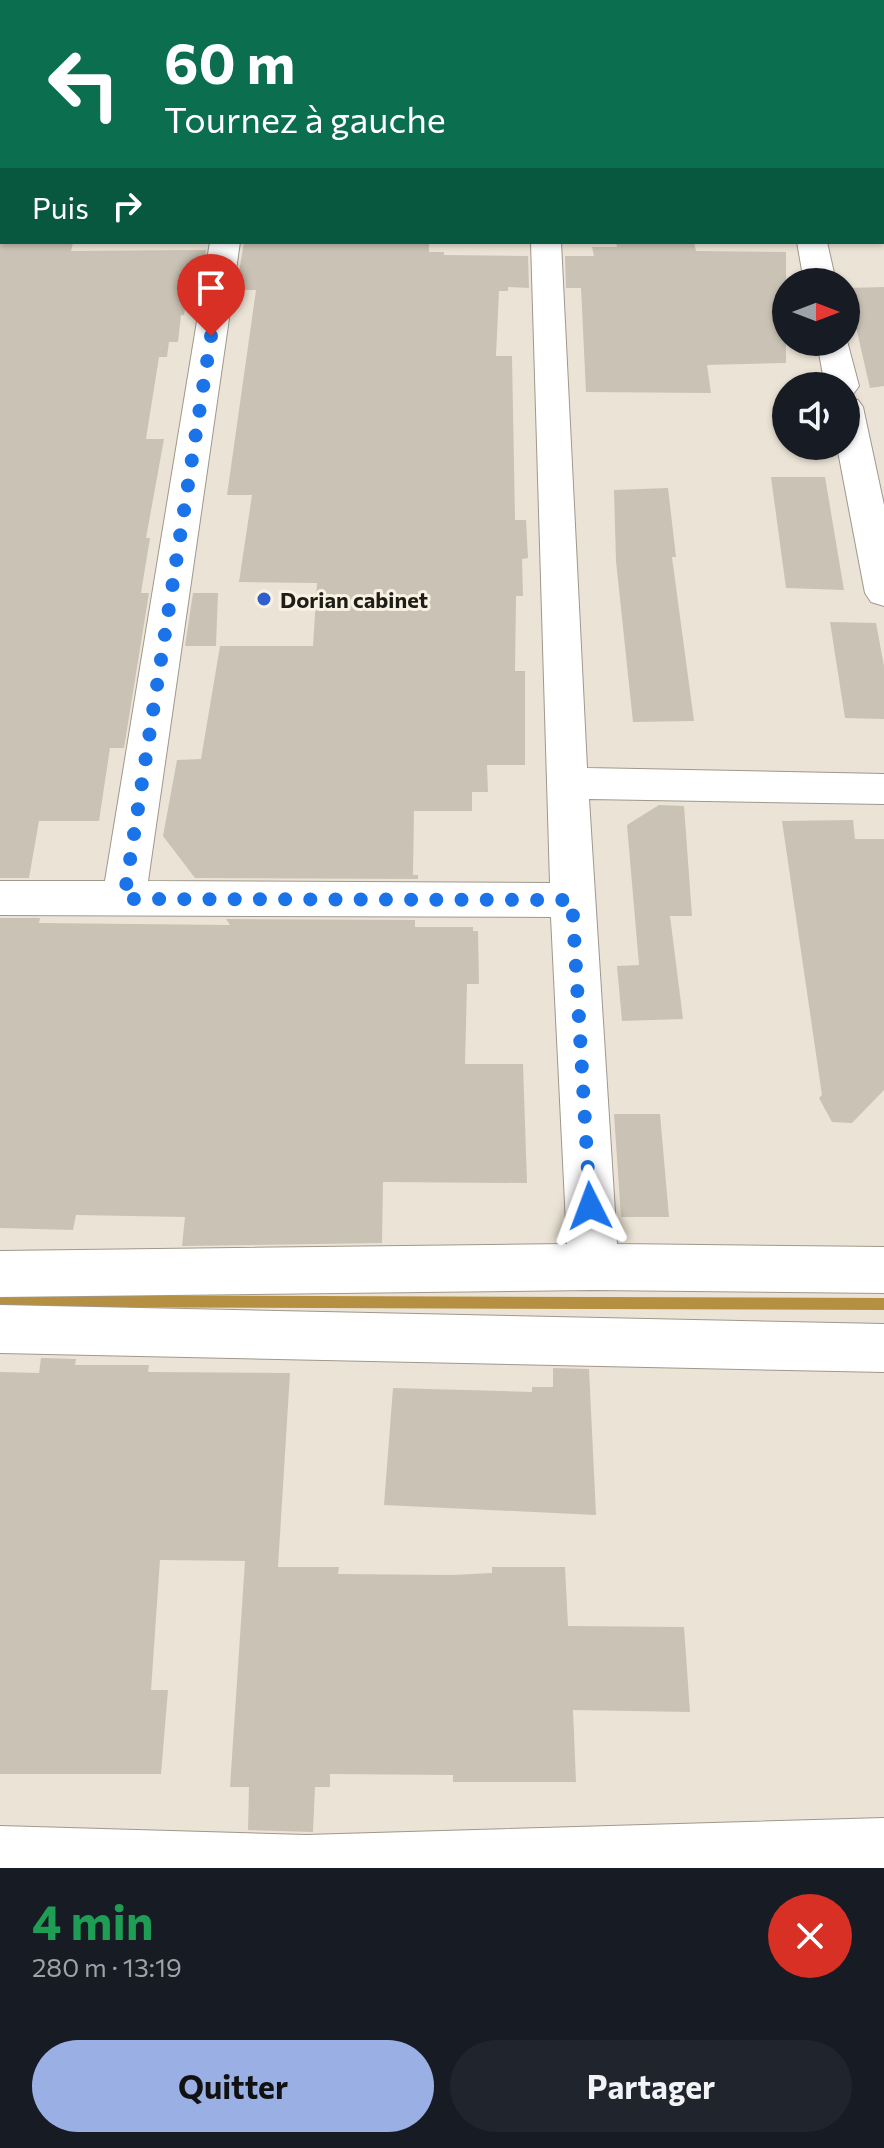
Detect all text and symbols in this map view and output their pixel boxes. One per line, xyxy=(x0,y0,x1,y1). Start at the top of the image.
text: 60 m xyxy=(164,27,295,96)
icon: left xyxy=(32,32,136,136)
text: Tournez à gauche xyxy=(164,96,446,140)
icon: right xyxy=(105,184,149,228)
text: Puis xyxy=(32,188,89,225)
pin xyxy=(177,254,245,336)
icon: arrive xyxy=(189,266,233,310)
north arrow xyxy=(772,268,860,356)
map controls xyxy=(772,268,860,460)
button: sound xyxy=(772,372,860,460)
place label: Dorian cabinet xyxy=(280,586,428,613)
marker: Dorian cabinet xyxy=(255,590,273,608)
position arrow xyxy=(548,1164,632,1248)
text: 4 min xyxy=(32,1891,154,1950)
button: close xyxy=(768,1894,852,1978)
text: 280 m · 13:19 xyxy=(32,1951,182,1982)
button: Quitter xyxy=(32,2040,434,2132)
button: Partager xyxy=(450,2040,852,2132)

